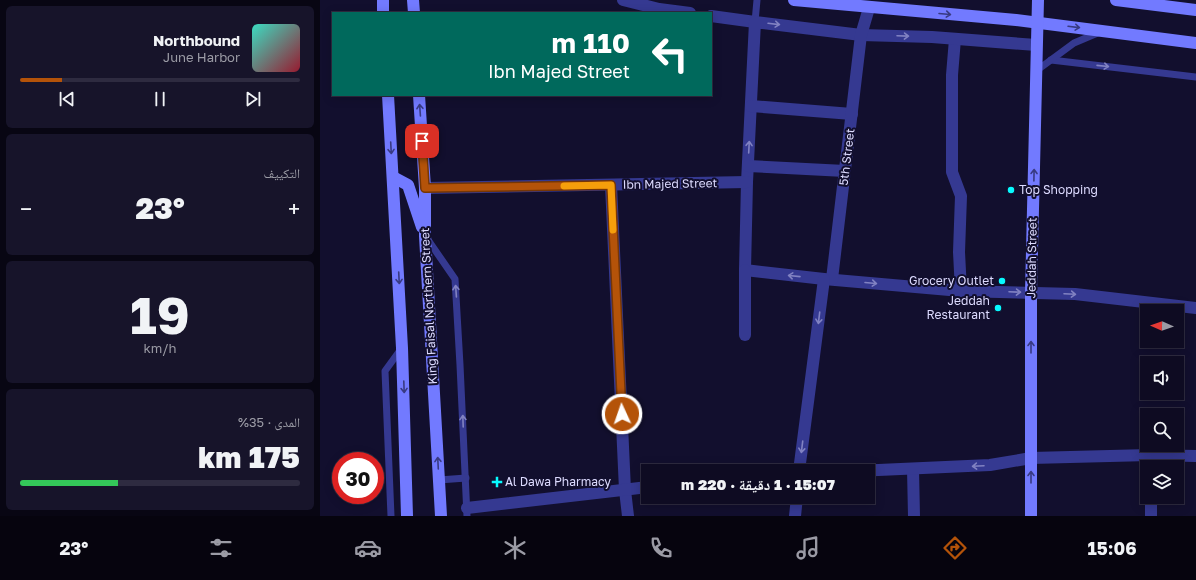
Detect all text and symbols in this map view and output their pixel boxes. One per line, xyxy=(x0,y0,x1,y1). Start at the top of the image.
one-way arrow xyxy=(938,11,951,18)
one-way arrow xyxy=(767,20,780,28)
one-way arrow xyxy=(1067,23,1080,31)
text: 110 m xyxy=(551,26,630,59)
icon: left xyxy=(644,28,696,80)
text: Northbound xyxy=(153,31,240,49)
one-way arrow xyxy=(896,32,909,40)
text: June Harbor xyxy=(163,49,240,65)
text: Ibn Majed Street xyxy=(488,60,630,82)
one-way arrow xyxy=(1096,62,1109,70)
icon: previous xyxy=(56,88,78,110)
icon: pause xyxy=(149,88,171,110)
icon: next xyxy=(242,88,264,110)
one-way arrow xyxy=(416,104,423,117)
pin xyxy=(405,124,439,158)
street label: 5th Street xyxy=(836,127,857,186)
icon: arrive xyxy=(411,130,433,152)
one-way arrow xyxy=(388,141,395,154)
one-way arrow xyxy=(746,141,753,154)
text: التكييف xyxy=(264,165,300,181)
one-way arrow xyxy=(1030,169,1038,182)
street label: Ibn Majed Street xyxy=(623,175,718,192)
place label: Top Shopping xyxy=(1019,182,1098,197)
marker: Top Shopping xyxy=(1006,185,1016,195)
text: 23° xyxy=(135,190,185,226)
text: − xyxy=(20,195,32,222)
text: + xyxy=(288,195,300,222)
street label: Jeddah Street xyxy=(1023,217,1040,299)
street label: King Faisal Northern Street xyxy=(417,227,440,385)
one-way arrow xyxy=(395,271,402,284)
one-way arrow xyxy=(788,272,801,279)
place label: Grocery Outlet xyxy=(909,273,994,288)
marker: Grocery Outlet xyxy=(997,276,1007,286)
one-way arrow xyxy=(864,279,877,286)
text: 19 xyxy=(130,283,190,345)
one-way arrow xyxy=(452,285,459,298)
one-way arrow xyxy=(1008,289,1021,296)
one-way arrow xyxy=(1063,291,1076,298)
place label: Jeddah Restaurant xyxy=(926,293,990,322)
marker: Jeddah Restaurant xyxy=(993,303,1003,313)
north arrow xyxy=(1140,304,1184,348)
map controls xyxy=(1140,304,1184,504)
one-way arrow xyxy=(815,311,823,324)
text: km/h xyxy=(143,340,177,356)
one-way arrow xyxy=(1027,341,1035,354)
button: sound xyxy=(1140,356,1184,400)
one-way arrow xyxy=(400,380,407,393)
position arrow xyxy=(601,393,643,435)
button: search xyxy=(1140,408,1184,452)
text: المدى · 35% xyxy=(238,414,300,430)
one-way arrow xyxy=(459,415,466,428)
text: 175 km xyxy=(198,439,300,475)
one-way arrow xyxy=(798,440,806,453)
speed limit sign: 30 xyxy=(332,452,384,504)
one-way arrow xyxy=(435,457,442,470)
button: layers xyxy=(1140,460,1184,504)
one-way arrow xyxy=(972,462,985,469)
one-way arrow xyxy=(1027,471,1035,484)
place label: Al Dawa Pharmacy xyxy=(505,474,611,489)
text: 15:07 · 1 دقيقة · 220 m xyxy=(681,475,835,493)
marker: Al Dawa Pharmacy xyxy=(492,477,502,487)
icon: filters xyxy=(207,534,235,562)
icon: car xyxy=(354,534,382,562)
icon: climate xyxy=(501,534,529,562)
icon: phone xyxy=(647,534,675,562)
icon: music xyxy=(794,534,822,562)
icon: directions xyxy=(941,534,969,562)
text: 23° xyxy=(59,537,88,559)
text: 15:06 xyxy=(1088,537,1137,559)

